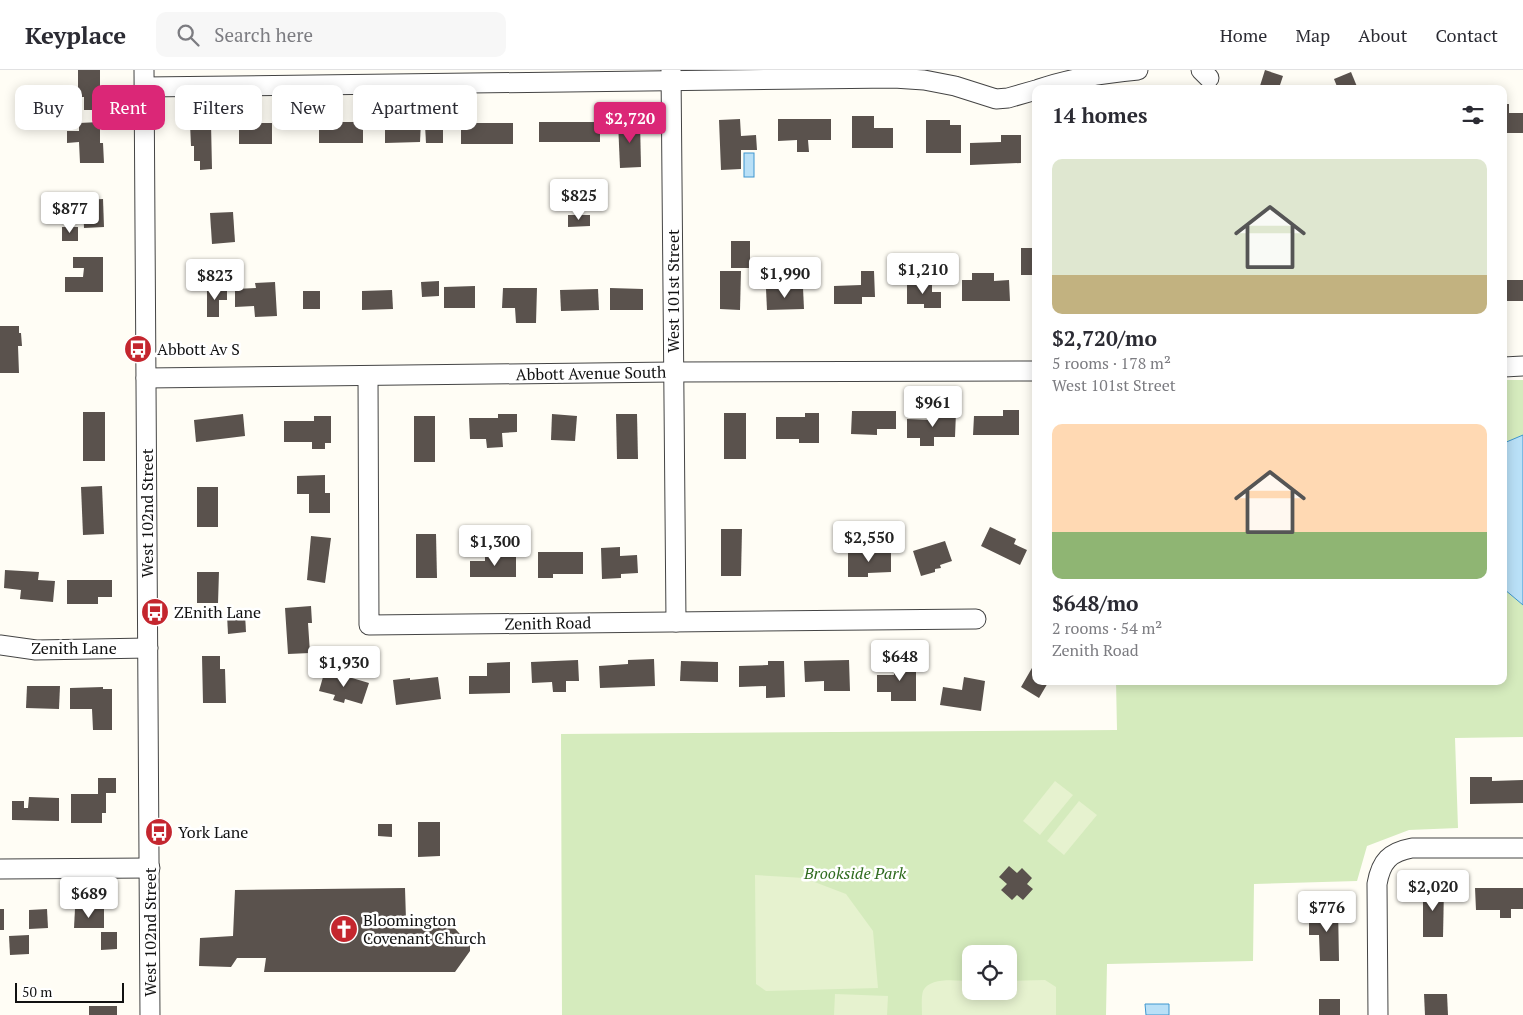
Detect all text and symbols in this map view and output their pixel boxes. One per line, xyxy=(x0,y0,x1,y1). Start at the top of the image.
search box xyxy=(156,12,506,57)
text: Keyplace xyxy=(25,19,126,51)
icon: search xyxy=(174,21,202,49)
text: Search here xyxy=(214,22,313,47)
text: Home xyxy=(1220,23,1267,47)
text: Map xyxy=(1295,23,1330,47)
text: About xyxy=(1358,23,1407,47)
text: Contact xyxy=(1435,23,1498,47)
chip: Buy xyxy=(15,85,82,130)
chip: Rent xyxy=(92,85,165,130)
chip: Filters xyxy=(175,85,262,130)
chip: New xyxy=(272,85,343,130)
chip: Apartment xyxy=(353,85,477,130)
text: 14 homes xyxy=(1052,101,1148,129)
icon: filters xyxy=(1459,101,1487,129)
pin: $2,720 xyxy=(589,102,671,144)
text: $2,720 xyxy=(605,107,655,129)
pin: $825 xyxy=(549,178,609,221)
text: $825 xyxy=(561,184,597,206)
pin: $877 xyxy=(40,191,100,234)
icon: home xyxy=(1225,192,1315,282)
text: $877 xyxy=(52,197,88,219)
street label: West 101st Street xyxy=(662,229,684,353)
pin: $1,210 xyxy=(882,252,964,295)
pin: $1,990 xyxy=(744,256,826,299)
pin: $823 xyxy=(185,258,245,301)
text: $1,210 xyxy=(898,258,948,280)
text: $1,990 xyxy=(760,262,810,284)
text: $823 xyxy=(197,264,233,286)
text: $2,720/mo xyxy=(1052,324,1157,352)
bus stop icon: Abbott Av S xyxy=(123,334,153,364)
place label: Abbott Av S xyxy=(157,338,240,360)
text: 5 rooms · 178 m² xyxy=(1052,352,1171,374)
street label: Abbott Avenue South xyxy=(515,361,667,385)
text: West 101st Street xyxy=(1052,374,1176,396)
pin: $961 xyxy=(903,386,963,428)
text: $961 xyxy=(915,391,951,413)
street label: West 102nd Street xyxy=(136,448,158,578)
icon: home xyxy=(1225,457,1315,547)
pin: $2,550 xyxy=(828,520,910,563)
pin: $1,300 xyxy=(454,524,536,567)
text: $2,550 xyxy=(844,526,894,548)
text: $1,300 xyxy=(470,530,520,552)
text: $648/mo xyxy=(1052,589,1139,617)
bus stop icon: ZEnith Lane xyxy=(140,597,170,627)
place label: ZEnith Lane xyxy=(174,601,261,623)
street label: Zenith Road xyxy=(504,611,592,635)
text: 2 rooms · 54 m² xyxy=(1052,617,1162,639)
street label: Zenith Lane xyxy=(31,637,117,659)
text: Zenith Road xyxy=(1052,639,1139,661)
pin: $648 xyxy=(870,640,930,682)
text: $648 xyxy=(882,645,918,667)
pin: $1,930 xyxy=(303,646,385,688)
text: $1,930 xyxy=(319,651,369,673)
bus stop icon: York Lane xyxy=(144,817,174,847)
place label: York Lane xyxy=(178,821,248,843)
park label: Brookside Park xyxy=(803,862,906,884)
street label: West 102nd Street xyxy=(139,867,161,997)
pin: $2,020 xyxy=(1392,870,1474,912)
text: $2,020 xyxy=(1408,875,1458,897)
pin: $689 xyxy=(59,876,119,919)
text: $689 xyxy=(71,882,107,904)
pin: $776 xyxy=(1297,890,1357,933)
text: $776 xyxy=(1309,896,1345,918)
place label: Bloomington Covenant Church xyxy=(363,909,487,949)
church icon: Bloomington Covenant Church xyxy=(329,914,359,944)
map controls xyxy=(962,945,1017,1000)
button: locate xyxy=(962,945,1017,1000)
scale bar xyxy=(15,980,124,1003)
text: 50 m xyxy=(22,982,52,1001)

